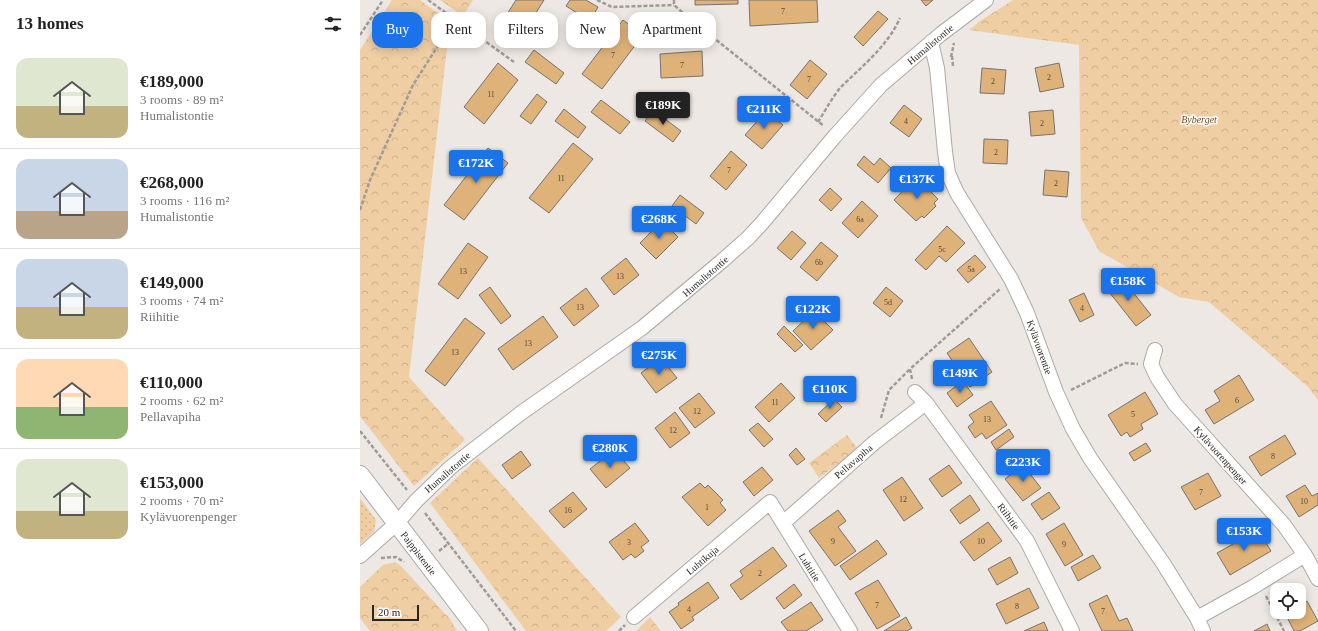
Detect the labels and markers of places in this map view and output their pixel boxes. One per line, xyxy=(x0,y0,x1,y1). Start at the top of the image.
pin: €189K xyxy=(635,92,691,126)
pin: €211K xyxy=(736,96,792,130)
pin: €172K xyxy=(448,150,504,184)
pin: €137K xyxy=(889,166,945,200)
pin: €268K xyxy=(631,206,687,240)
pin: €158K xyxy=(1100,268,1156,302)
pin: €122K xyxy=(785,296,841,330)
pin: €275K xyxy=(631,342,687,376)
pin: €149K xyxy=(932,360,988,394)
pin: €110K xyxy=(802,376,858,410)
pin: €280K xyxy=(582,435,638,469)
pin: €223K xyxy=(995,449,1051,483)
pin: €153K xyxy=(1216,518,1272,552)

